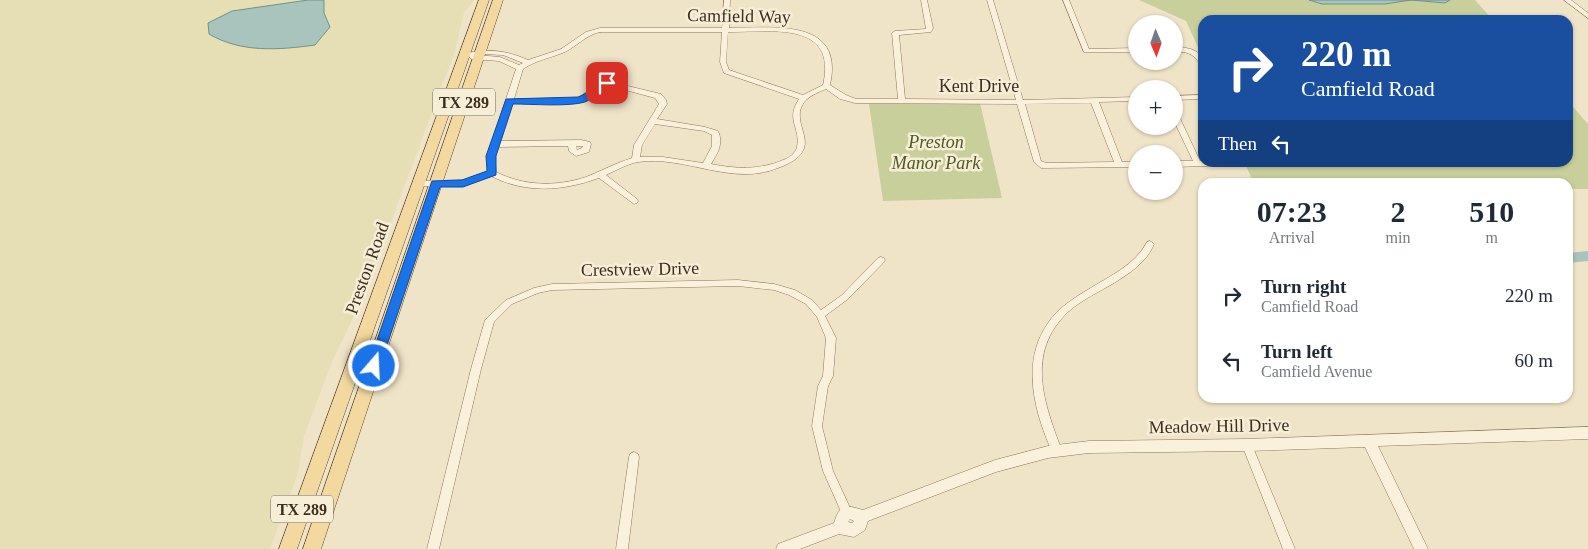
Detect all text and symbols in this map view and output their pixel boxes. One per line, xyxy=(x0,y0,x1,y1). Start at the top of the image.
street label: Camfield Way xyxy=(687,5,791,27)
north arrow xyxy=(1128,15,1182,70)
map controls xyxy=(1128,15,1183,200)
icon: right xyxy=(1218,35,1283,100)
text: 220 m xyxy=(1301,35,1391,74)
pin xyxy=(586,62,628,104)
icon: arrive xyxy=(593,69,621,97)
street label: Kent Drive xyxy=(939,76,1019,96)
text: Camfield Road xyxy=(1301,76,1435,101)
button: + xyxy=(1128,80,1183,135)
road number: TX 289 xyxy=(433,88,495,115)
icon: left xyxy=(1267,130,1295,158)
park label: Preston Manor Park xyxy=(891,132,981,173)
text: Then xyxy=(1218,133,1257,154)
button: − xyxy=(1128,145,1183,200)
text: 07:23 xyxy=(1257,195,1327,228)
text: 2 xyxy=(1390,195,1405,228)
text: 510 xyxy=(1469,195,1514,228)
street label: Preston Road xyxy=(341,219,393,317)
text: Arrival xyxy=(1269,229,1315,246)
text: min xyxy=(1386,229,1410,246)
text: m xyxy=(1485,229,1498,246)
street label: Crestview Drive xyxy=(581,258,699,280)
text: Turn right xyxy=(1261,276,1346,297)
icon: right xyxy=(1218,282,1246,310)
text: 220 m xyxy=(1505,285,1553,306)
text: Camfield Road xyxy=(1261,298,1358,315)
position arrow xyxy=(347,339,399,391)
text: Turn left xyxy=(1261,341,1333,362)
icon: left xyxy=(1218,347,1246,375)
text: 60 m xyxy=(1514,350,1553,371)
text: Camfield Avenue xyxy=(1261,363,1372,380)
street label: Meadow Hill Drive xyxy=(1148,415,1290,437)
road number: TX 289 xyxy=(271,496,333,522)

